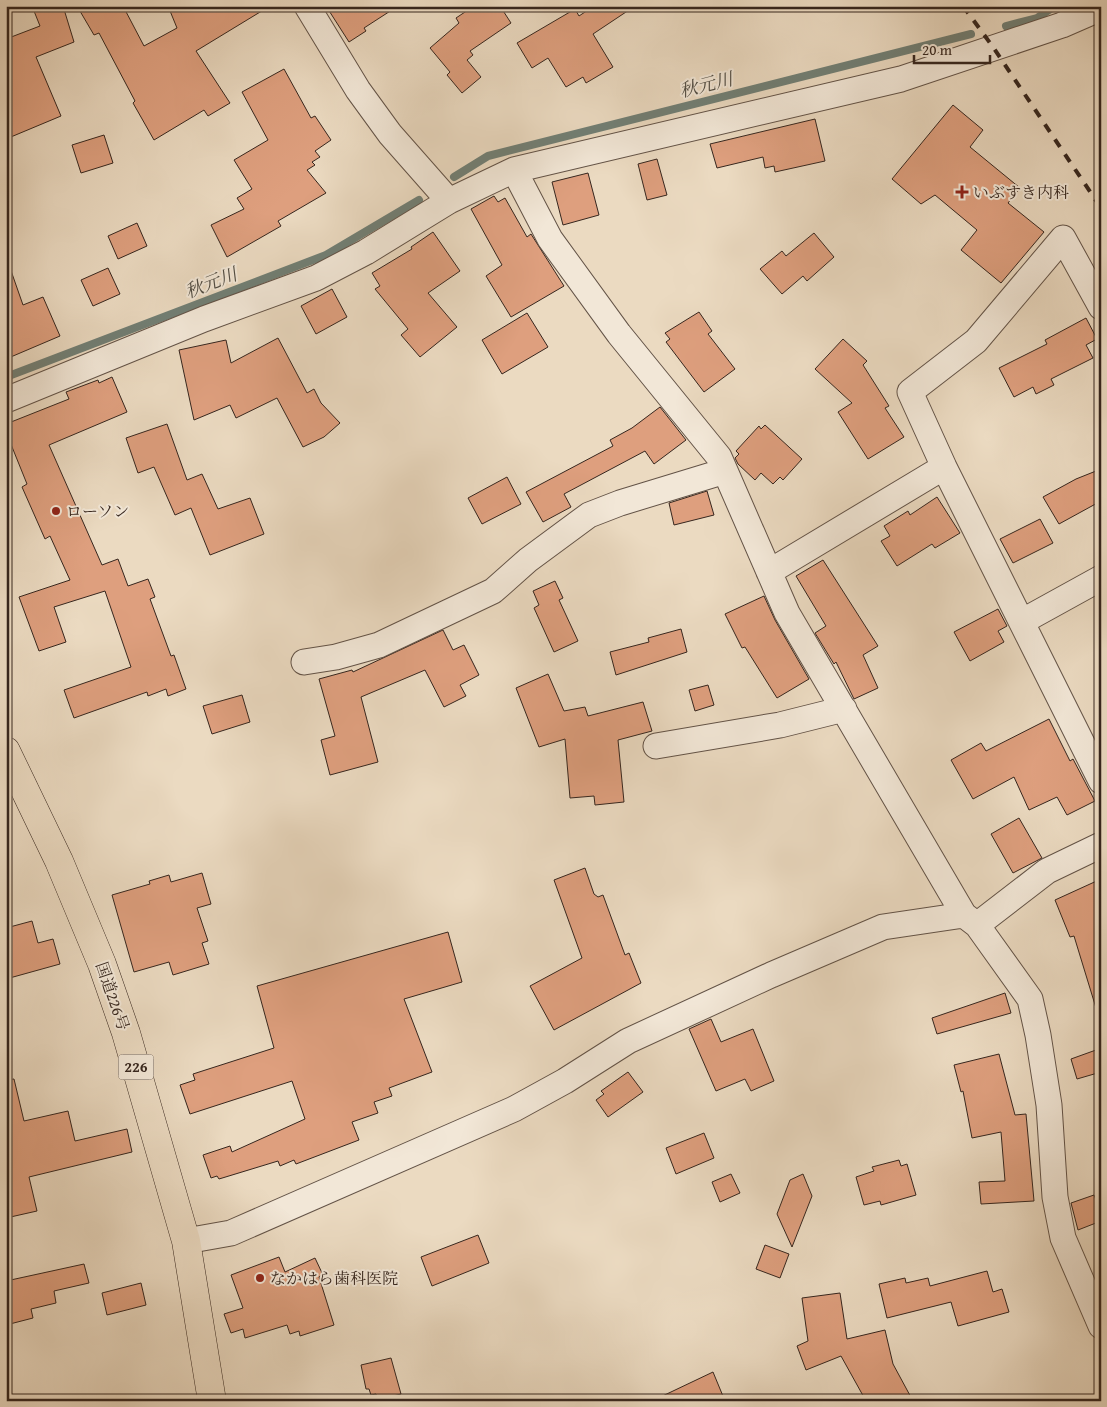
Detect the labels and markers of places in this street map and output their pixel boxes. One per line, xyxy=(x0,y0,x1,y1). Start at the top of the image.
place label: いぶすき内科 xyxy=(973,180,1069,204)
marker: いぶすき内科 xyxy=(955,185,969,199)
place label: ローソン xyxy=(66,499,129,523)
marker: ローソン xyxy=(50,505,62,517)
place label: なかはら歯科医院 xyxy=(270,1266,398,1290)
marker: なかはら歯科医院 xyxy=(254,1272,266,1284)

